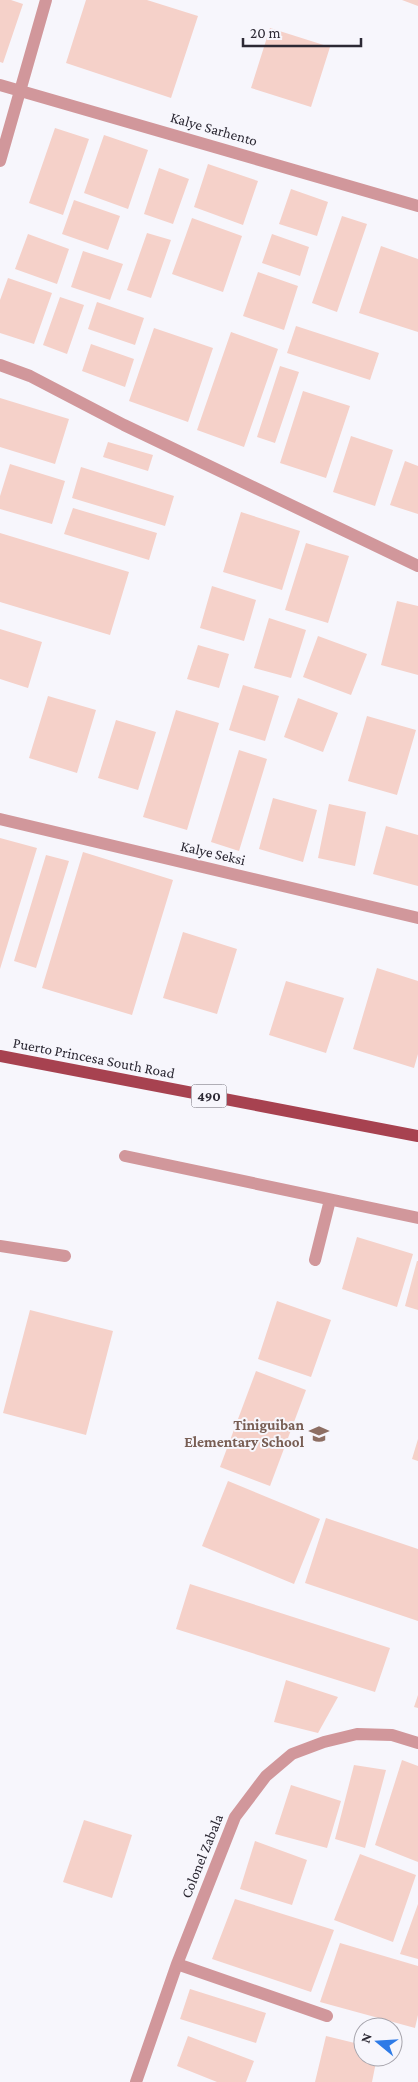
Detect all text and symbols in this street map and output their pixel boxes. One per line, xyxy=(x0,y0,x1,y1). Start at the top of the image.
scale bar xyxy=(243,15,360,47)
text: 20 m xyxy=(250,25,281,41)
street label: Kalye Sarhento xyxy=(168,109,259,150)
street label: Kalye Seksi xyxy=(179,838,247,869)
street label: Puerto Princesa South Road xyxy=(12,1034,176,1082)
road number: 490 xyxy=(192,1084,226,1108)
place label: Tiniguiban Elementary School xyxy=(184,1417,305,1450)
school or university icon: Tiniguiban Elementary School xyxy=(308,1423,330,1445)
street label: Colonel Zabala xyxy=(178,1812,226,1900)
north arrow xyxy=(353,2017,403,2067)
text: N xyxy=(357,2031,375,2045)

